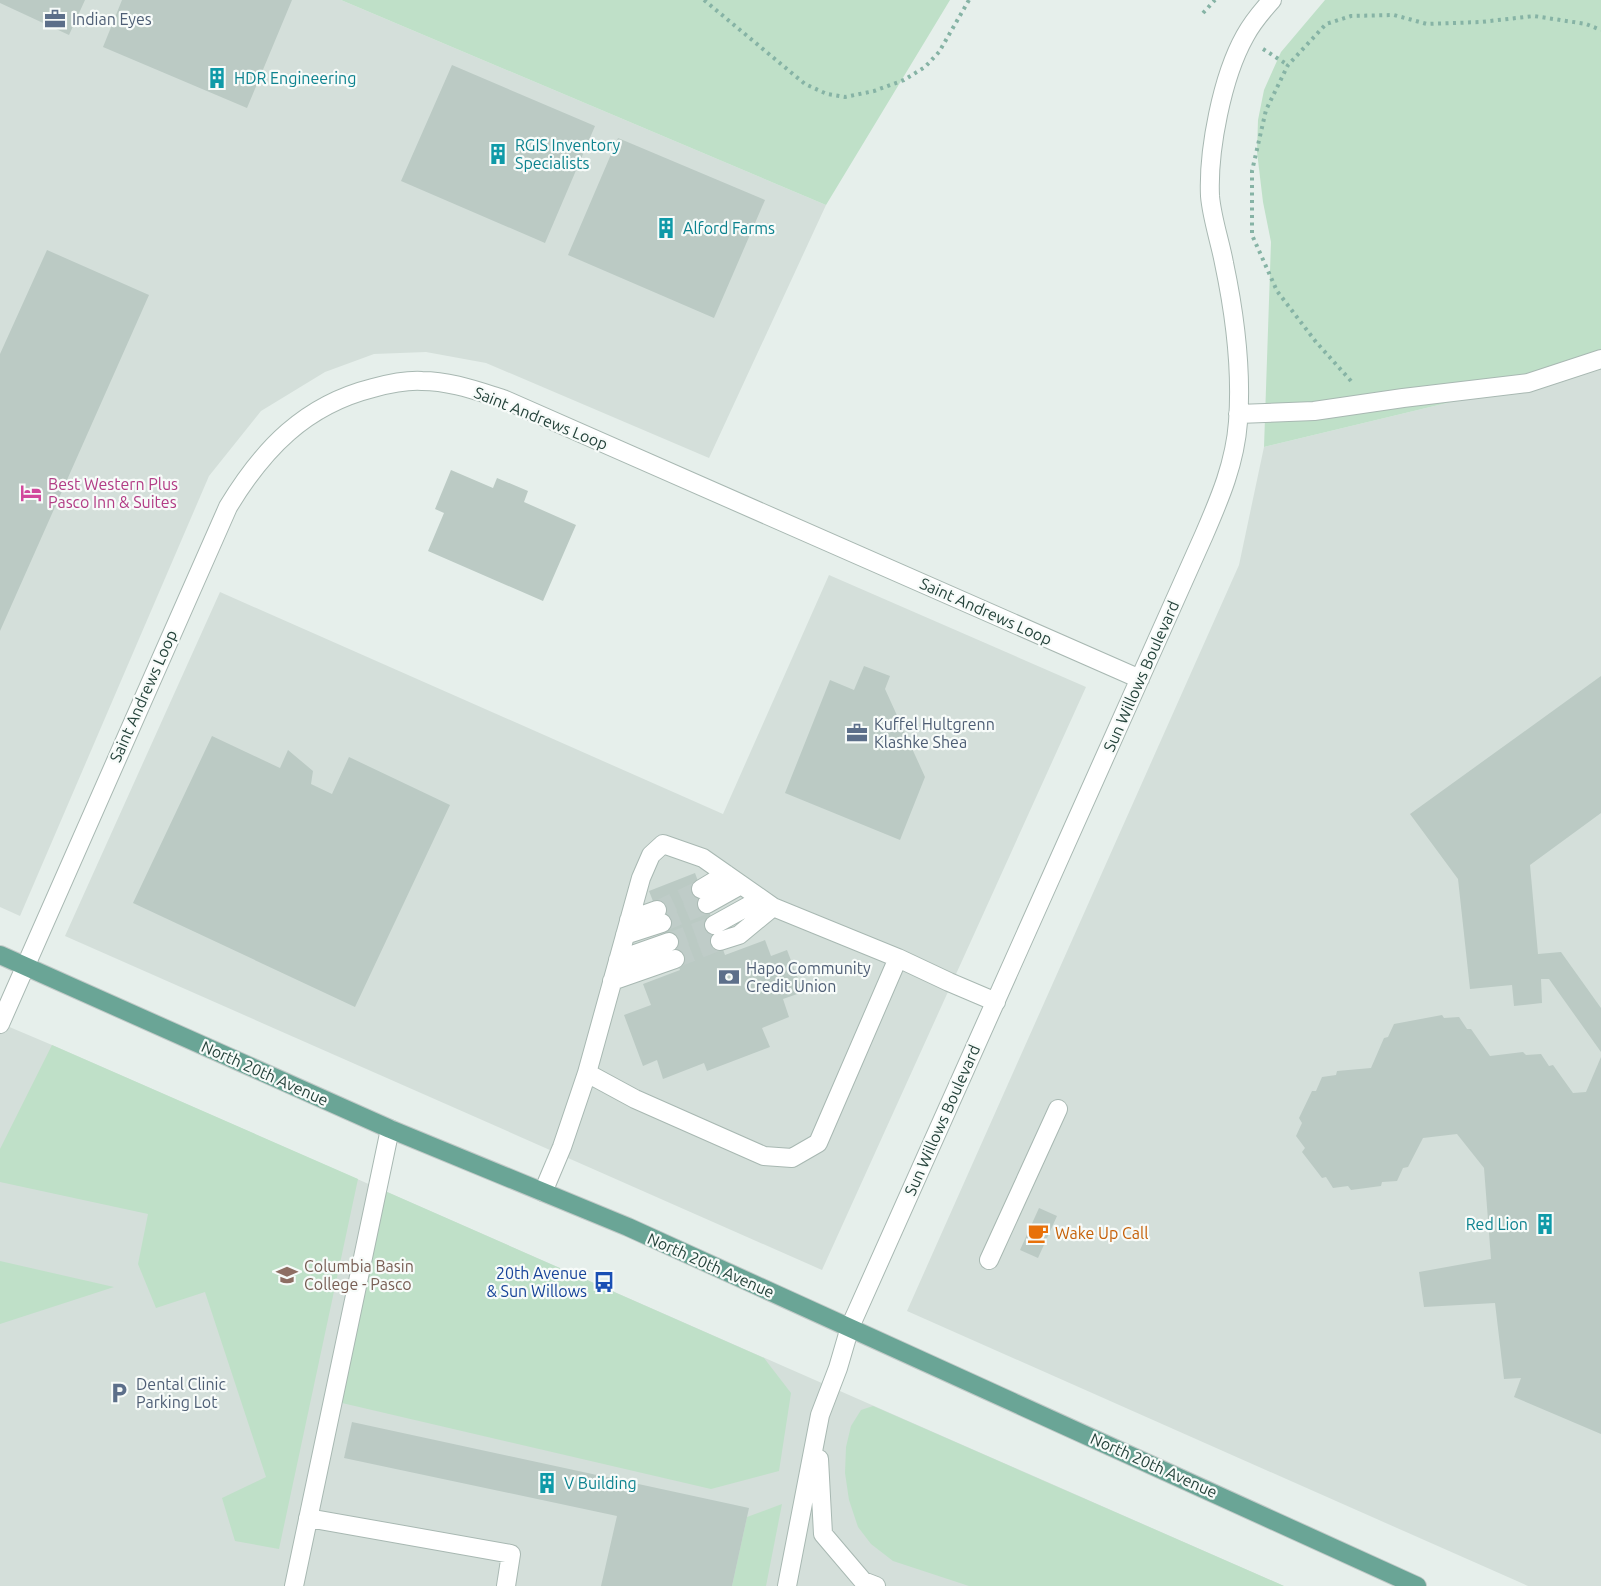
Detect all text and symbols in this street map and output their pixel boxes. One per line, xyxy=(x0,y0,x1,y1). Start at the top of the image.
office icon: Indian Eyes xyxy=(43,7,67,31)
place label: Indian Eyes xyxy=(72,10,152,28)
building icon: HDR Engineering xyxy=(205,66,229,90)
place label: HDR Engineering xyxy=(234,69,356,87)
place label: RGIS Inventory Specialists xyxy=(515,136,621,172)
building icon: RGIS Inventory Specialists xyxy=(486,142,510,166)
building icon: Alford Farms xyxy=(654,216,678,240)
place label: Alford Farms xyxy=(683,219,775,237)
street label: Saint Andrews Loop xyxy=(472,383,610,453)
place label: Best Western Plus Pasco Inn & Suites xyxy=(48,475,178,511)
hotel icon: Best Western Plus Pasco Inn & Suites xyxy=(19,481,43,505)
street label: Saint Andrews Loop xyxy=(917,574,1055,648)
street label: Sun Willows Boulevard xyxy=(1100,598,1182,754)
street label: Saint Andrews Loop xyxy=(106,627,180,765)
place label: Kuffel Hultgrenn Klashke Shea xyxy=(874,715,995,751)
office icon: Kuffel Hultgrenn Klashke Shea xyxy=(845,721,869,745)
place label: Hapo Community Credit Union xyxy=(746,959,871,995)
bank icon: Hapo Community Credit Union xyxy=(717,965,741,989)
street label: North 20th Avenue xyxy=(199,1037,331,1109)
street label: Sun Willows Boulevard xyxy=(901,1042,983,1198)
building icon: Red Lion xyxy=(1533,1212,1557,1236)
place label: Red Lion xyxy=(1466,1215,1528,1233)
cafe icon: Wake Up Call xyxy=(1026,1221,1050,1245)
place label: Wake Up Call xyxy=(1055,1224,1148,1242)
street label: North 20th Avenue xyxy=(645,1229,777,1301)
place label: Columbia Basin College - Pasco xyxy=(304,1257,414,1293)
school or university icon: Columbia Basin College - Pasco xyxy=(275,1263,299,1287)
place label: 20th Avenue & Sun Willows xyxy=(486,1264,587,1300)
bus stop icon: 20th Avenue & Sun Willows xyxy=(592,1270,616,1294)
place label: Dental Clinic Parking Lot xyxy=(136,1375,227,1411)
parking icon: Dental Clinic Parking Lot xyxy=(107,1381,131,1405)
street label: North 20th Avenue xyxy=(1088,1429,1220,1501)
building icon: V Building xyxy=(535,1471,559,1495)
place label: V Building xyxy=(564,1474,637,1492)

